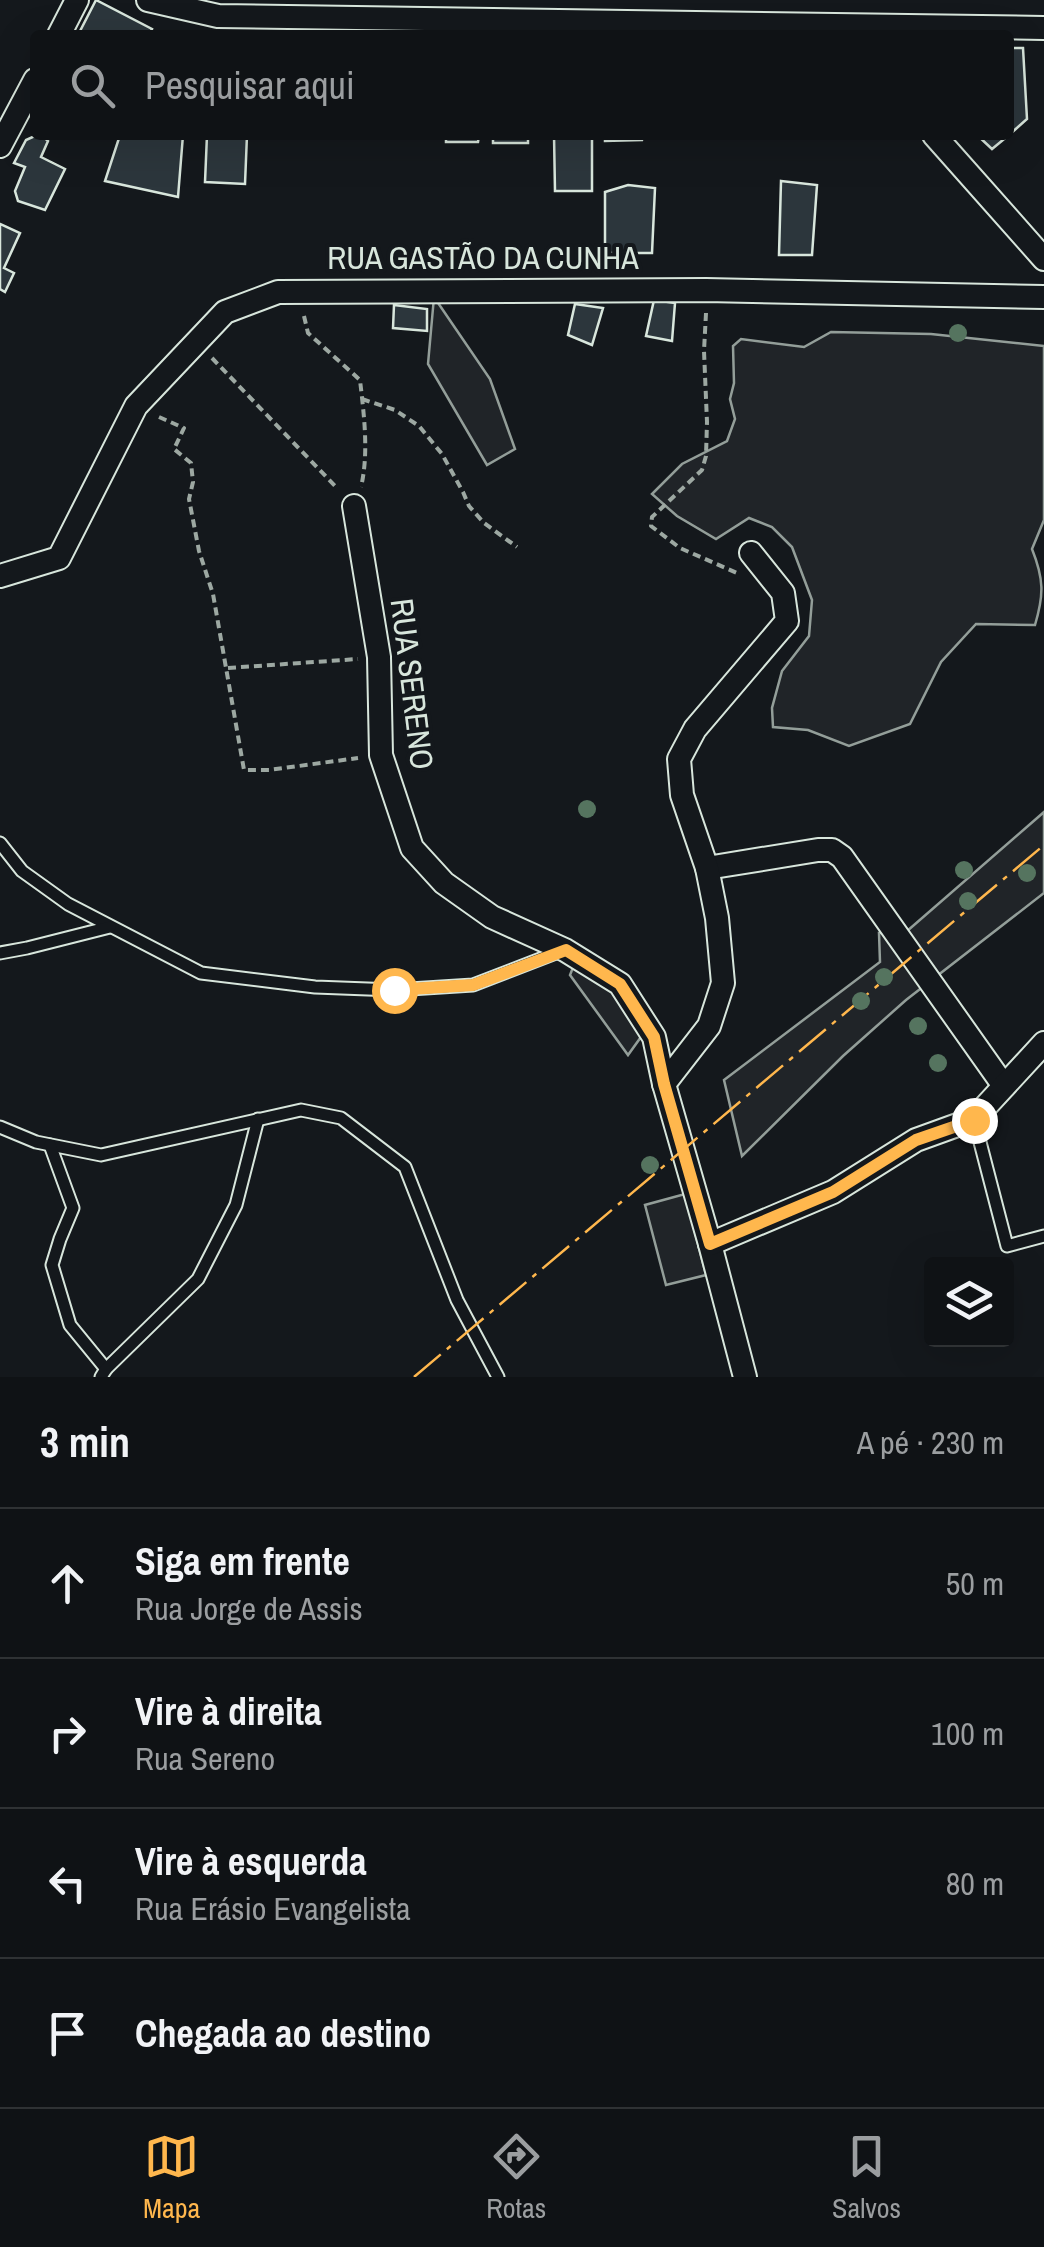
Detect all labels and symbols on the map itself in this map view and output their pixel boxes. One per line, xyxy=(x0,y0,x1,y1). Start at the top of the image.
street label: RUA GASTÃO DA CUNHA xyxy=(327,236,639,279)
street label: RUA SERENO xyxy=(381,596,444,772)
route start xyxy=(372,968,418,1014)
route end xyxy=(952,1098,998,1144)

